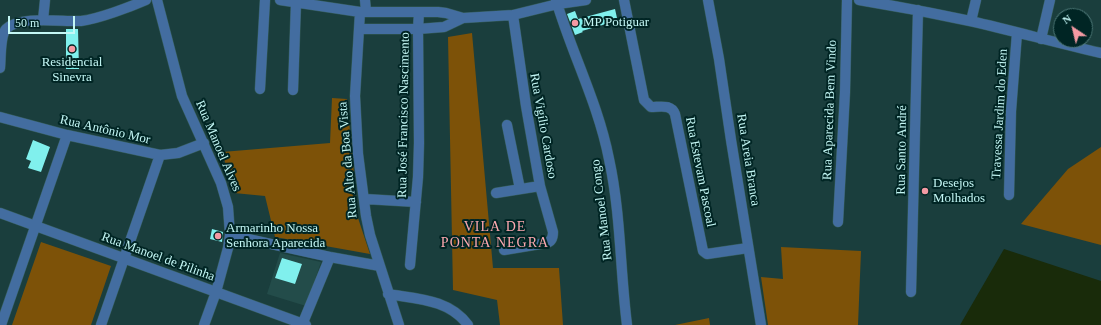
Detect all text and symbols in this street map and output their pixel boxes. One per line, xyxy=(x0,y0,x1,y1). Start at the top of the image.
scale bar xyxy=(10,8,77,34)
north arrow xyxy=(1053,8,1093,48)
text: N xyxy=(1060,12,1073,26)
place label: MP Potiguar xyxy=(583,15,649,31)
text: 50 m xyxy=(15,16,39,30)
marker: MP Potiguar xyxy=(570,18,580,28)
street label: Rua José Francisco Nascimento xyxy=(395,32,413,198)
street label: Rua Aparecida Bem Vindo xyxy=(820,40,840,180)
marker: Residencial Sinevra xyxy=(67,44,77,54)
street label: Travessa Jardim do Eden xyxy=(989,48,1011,180)
place label: Residencial Sinevra xyxy=(42,55,102,86)
street label: Rua Vigílio Cardoso xyxy=(526,72,560,180)
street label: Rua Manoel Alves xyxy=(192,98,244,194)
street label: Rua Alto da Boa Vista xyxy=(335,101,361,219)
street label: Rua Santo André xyxy=(893,105,911,195)
street label: Rua Antônio Mor xyxy=(58,112,152,148)
street label: Rua Areia Branca xyxy=(733,113,763,207)
street label: Rua Estevam Pascoal xyxy=(682,116,718,228)
street label: Rua Manoel Congo xyxy=(588,159,616,261)
place label: Desejos Molhados xyxy=(933,176,985,207)
marker: Desejos Molhados xyxy=(920,186,930,196)
district label: VILA DE PONTA NEGRA xyxy=(441,219,549,252)
place label: Armarinho Nossa Senhora Aparecida xyxy=(226,221,325,252)
street label: Rua Manoel de Pilinha xyxy=(99,229,217,285)
marker: Armarinho Nossa Senhora Aparecida xyxy=(213,231,223,241)

